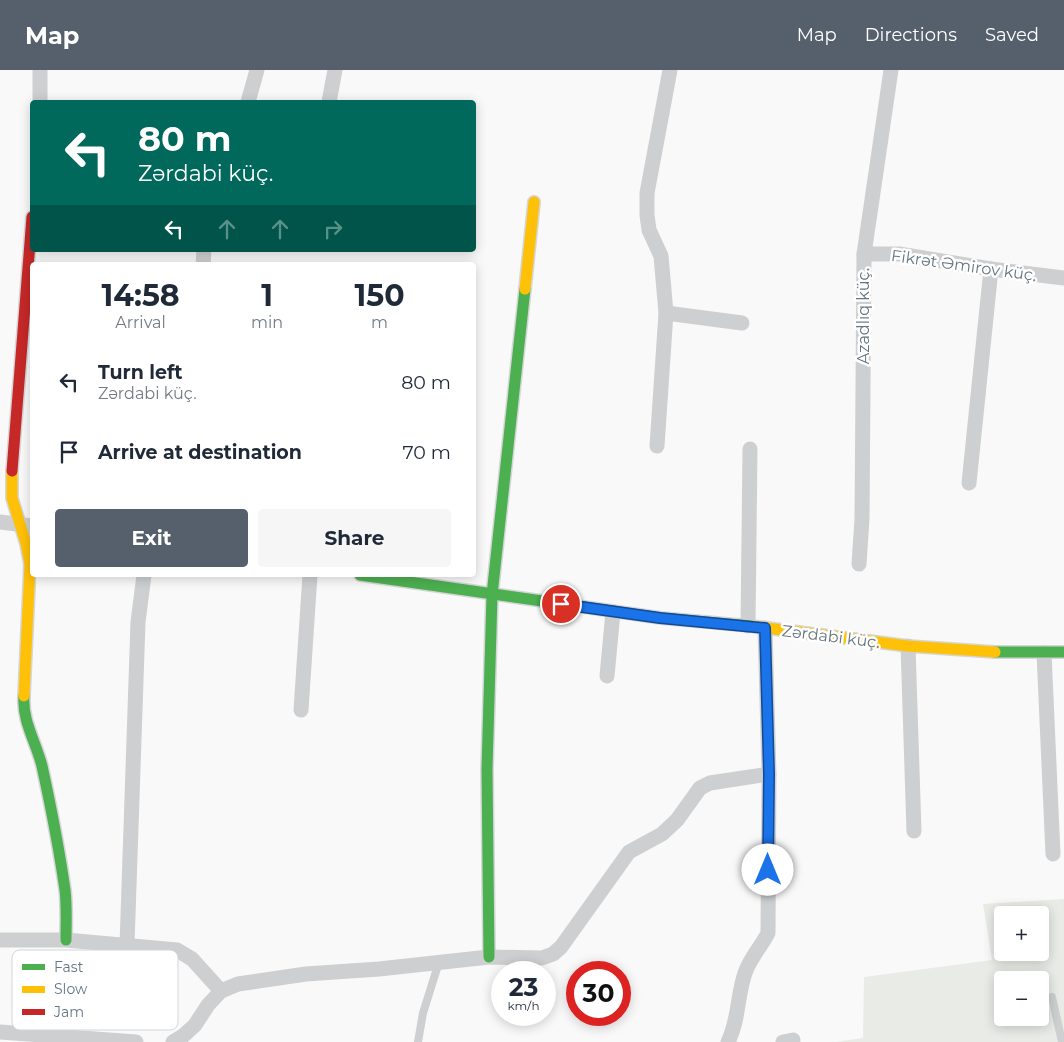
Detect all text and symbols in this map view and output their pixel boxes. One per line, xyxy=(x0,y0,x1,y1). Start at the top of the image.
text: Map xyxy=(25,21,79,50)
text: Map xyxy=(797,24,837,46)
text: Directions xyxy=(865,24,957,46)
text: Saved xyxy=(985,24,1039,46)
text: 80 m xyxy=(138,117,232,160)
icon: left xyxy=(55,120,120,185)
text: Zərdabi küç. xyxy=(138,160,274,187)
icon: left xyxy=(160,215,188,243)
icon: ahead xyxy=(213,215,241,243)
icon: ahead xyxy=(266,215,294,243)
icon: right xyxy=(319,215,347,243)
street label: Fikrət Əmirov küç. xyxy=(890,246,1038,285)
street label: Azadlıq küç. xyxy=(854,268,873,364)
text: 14:58 xyxy=(101,277,180,314)
text: 1 xyxy=(261,277,273,314)
text: 150 xyxy=(355,277,405,314)
text: Arrival xyxy=(115,313,166,332)
text: min xyxy=(251,313,283,332)
text: m xyxy=(371,313,388,332)
text: Turn left xyxy=(98,361,183,384)
icon: left xyxy=(55,368,83,396)
text: 80 m xyxy=(401,371,451,394)
text: Zərdabi küç. xyxy=(98,384,197,403)
icon: arrive xyxy=(55,438,83,466)
text: Arrive at destination xyxy=(98,441,302,464)
text: 70 m xyxy=(402,441,451,464)
button: Exit xyxy=(55,509,248,567)
button: Share xyxy=(258,509,451,567)
pin xyxy=(540,583,582,625)
icon: arrive xyxy=(547,590,575,618)
street label: Zərdabi küç. xyxy=(781,621,881,652)
position arrow xyxy=(741,843,793,895)
map controls xyxy=(994,906,1049,1026)
button: + xyxy=(994,906,1049,961)
legend xyxy=(12,950,178,1030)
text: Fast xyxy=(54,958,84,976)
speed limit sign: 30 xyxy=(566,961,631,1026)
button: − xyxy=(994,971,1049,1026)
text: 23 xyxy=(509,972,538,1002)
text: Slow xyxy=(54,980,88,998)
text: km/h xyxy=(507,998,540,1013)
text: Jam xyxy=(53,1003,84,1021)

